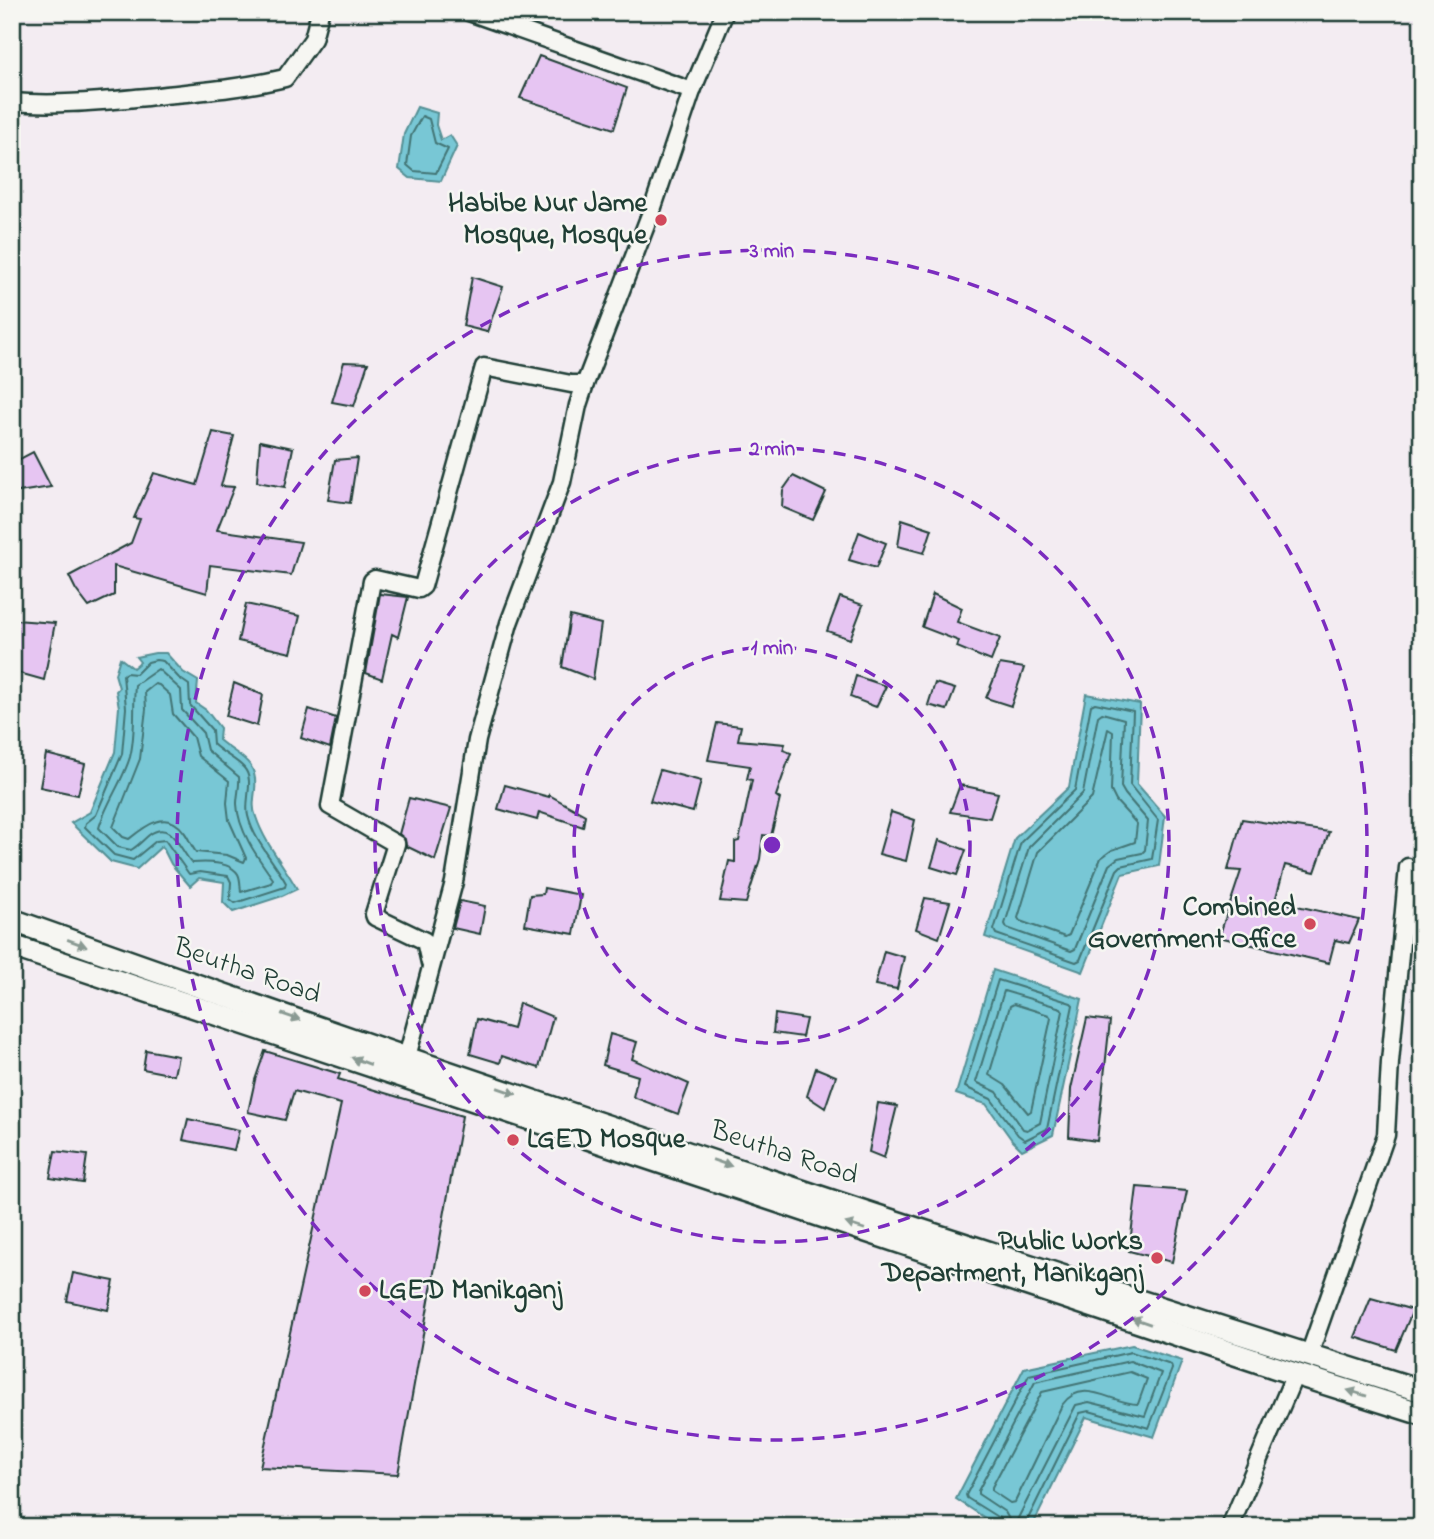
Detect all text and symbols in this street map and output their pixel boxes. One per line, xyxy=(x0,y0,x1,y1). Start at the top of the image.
place label: Habibe Nur Jame Mosque, Mosque xyxy=(448,184,648,257)
marker: Habibe Nur Jame Mosque, Mosque xyxy=(653,212,669,228)
text: 3 min xyxy=(749,237,794,267)
text: 2 min xyxy=(748,435,795,465)
text: 1 min xyxy=(751,634,793,664)
centre of rings xyxy=(760,833,784,857)
place label: Combined Government Office xyxy=(1088,888,1297,961)
marker: Combined Government Office xyxy=(1302,916,1318,932)
street label: Beutha Road xyxy=(167,927,326,1016)
one-way arrow xyxy=(66,938,87,949)
one-way arrow xyxy=(281,1012,302,1023)
one-way arrow xyxy=(350,1055,371,1066)
one-way arrow xyxy=(496,1086,517,1097)
street label: Beutha Road xyxy=(704,1111,863,1197)
place label: LGED Mosque xyxy=(527,1120,687,1161)
marker: LGED Mosque xyxy=(505,1132,521,1148)
one-way arrow xyxy=(712,1158,733,1169)
one-way arrow xyxy=(844,1221,865,1231)
place label: Public Works Department, Manikganj xyxy=(880,1222,1144,1296)
marker: Public Works Department, Manikganj xyxy=(1149,1250,1165,1266)
place label: LGED Manikganj xyxy=(379,1271,563,1313)
marker: LGED Manikganj xyxy=(357,1283,373,1299)
one-way arrow xyxy=(1130,1315,1151,1326)
one-way arrow xyxy=(1346,1387,1367,1398)

